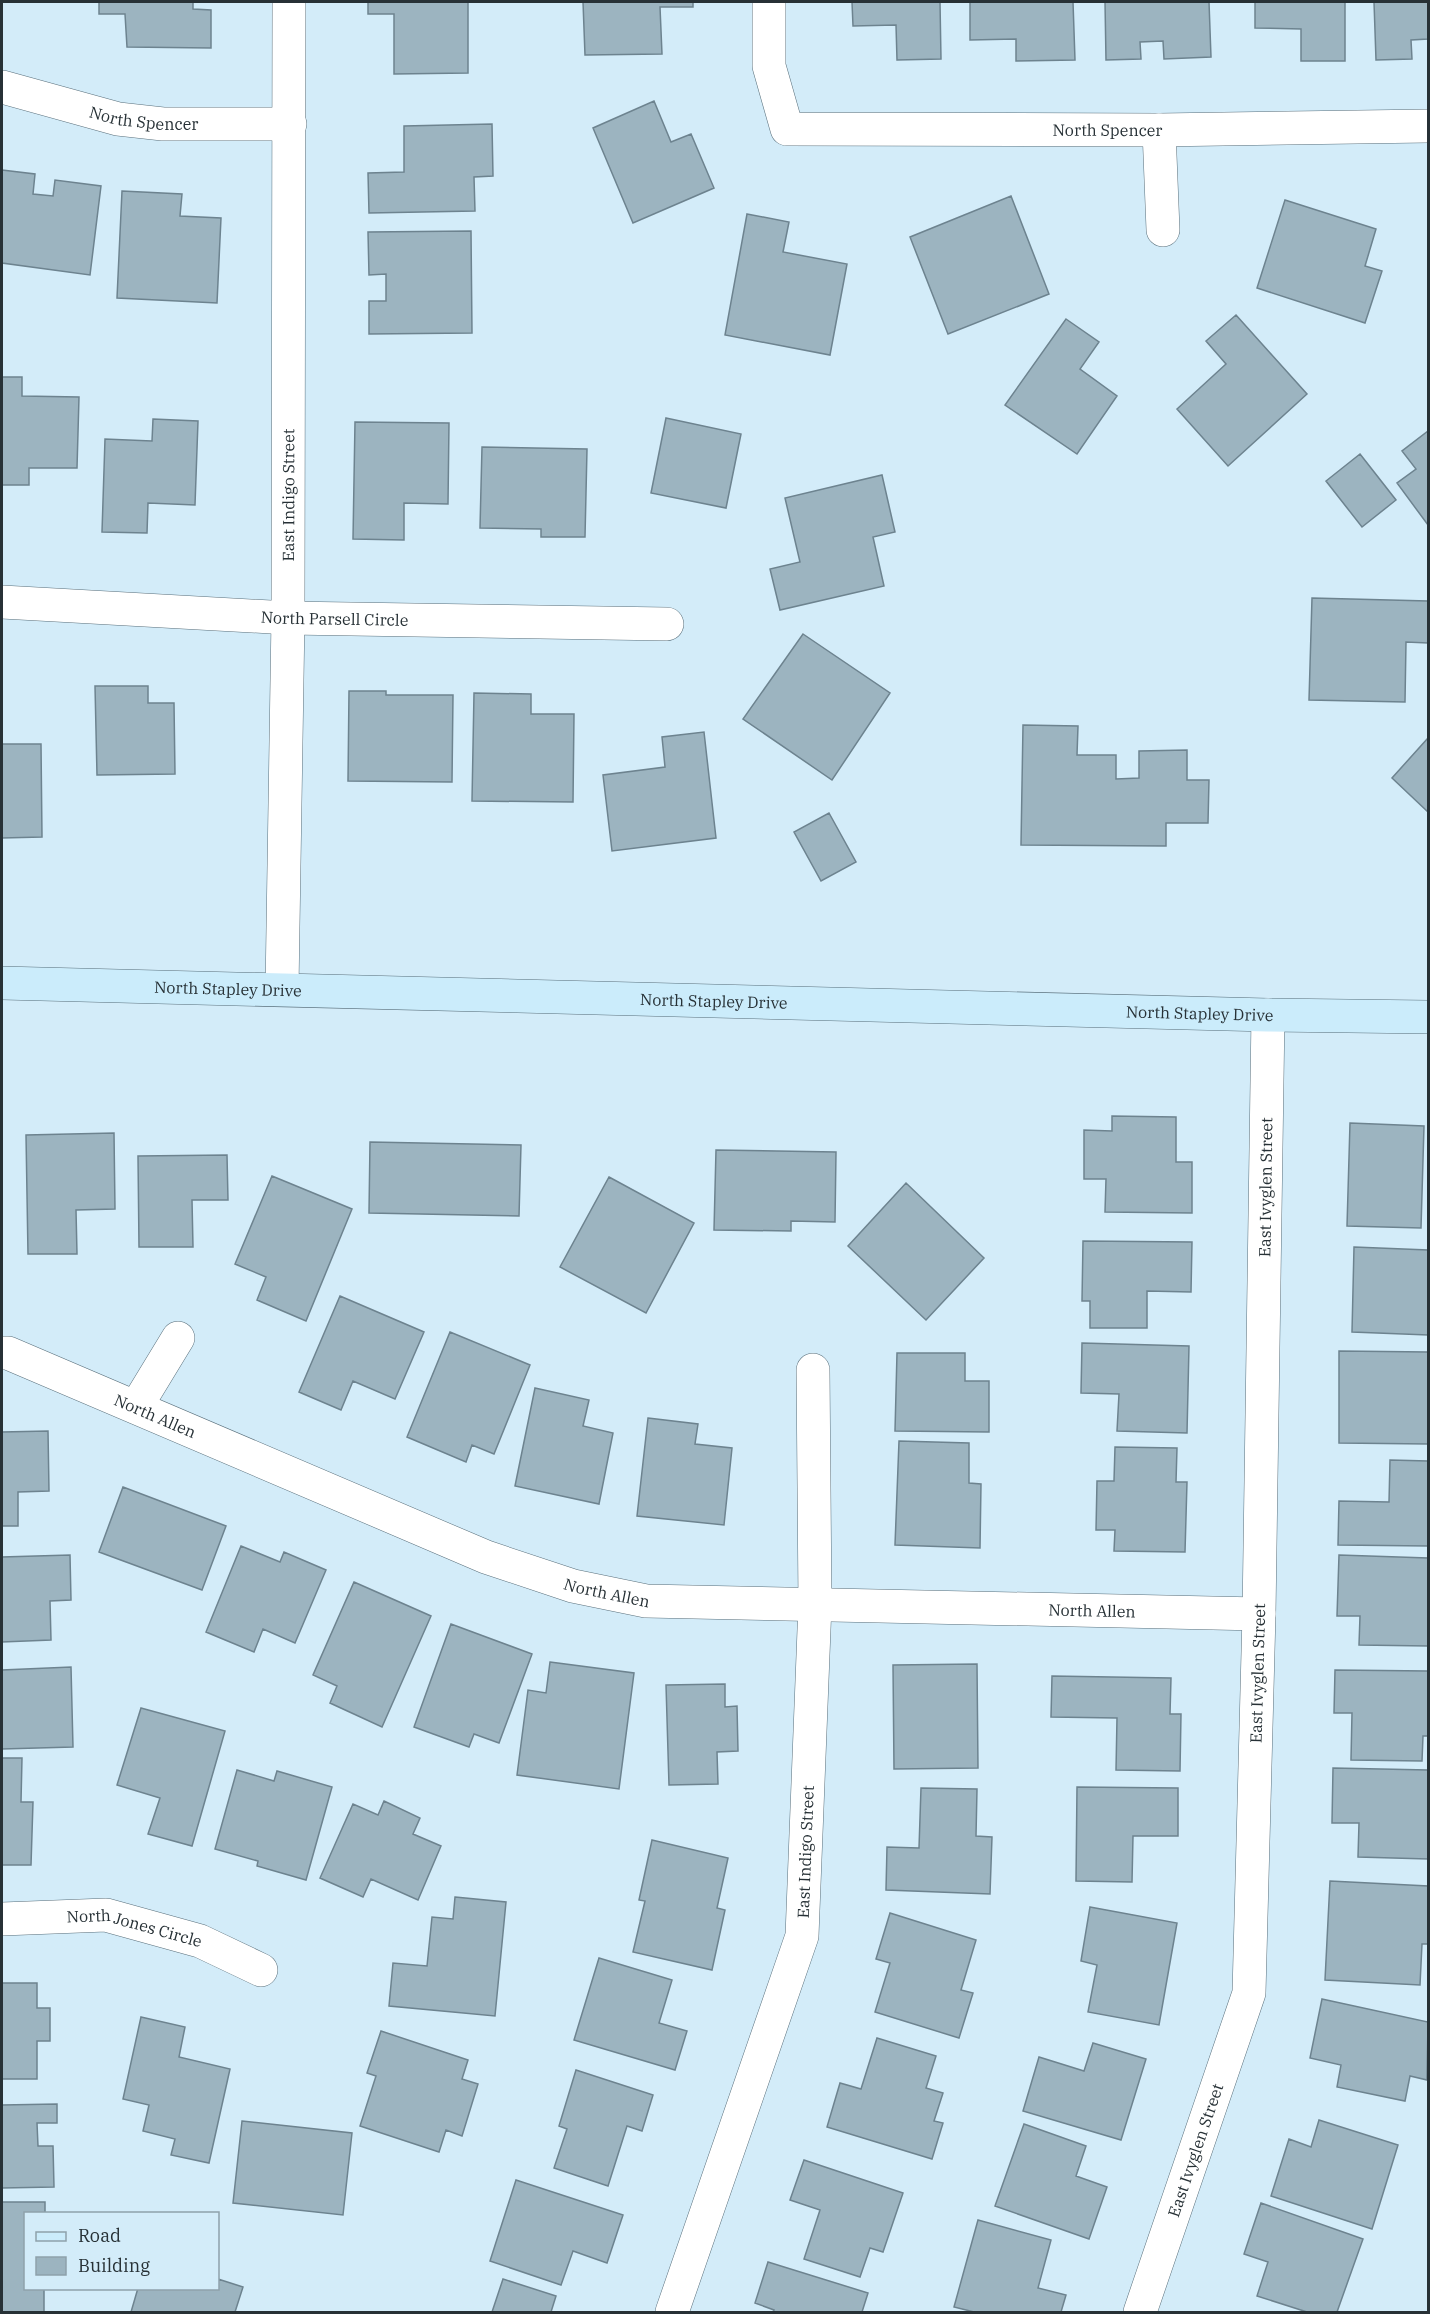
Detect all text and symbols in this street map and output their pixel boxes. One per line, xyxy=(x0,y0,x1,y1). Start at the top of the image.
street label: North Spencer xyxy=(87,102,198,134)
street label: North Spencer xyxy=(1052,120,1162,140)
street label: East Indigo Street xyxy=(278,428,298,562)
street label: North Parsell Circle xyxy=(260,606,408,630)
street label: North Stapley Drive xyxy=(154,977,302,1001)
street label: North Stapley Drive xyxy=(640,989,788,1013)
street label: North Stapley Drive xyxy=(1126,1001,1274,1025)
street label: East Ivyglen Street xyxy=(1254,1117,1276,1257)
street label: North Allen xyxy=(111,1389,199,1442)
street label: North Allen xyxy=(561,1574,652,1612)
street label: North Allen xyxy=(1048,1600,1136,1621)
street label: East Ivyglen Street xyxy=(1246,1603,1269,1743)
street label: East Indigo Street xyxy=(793,1785,818,1919)
street label: North Jones Circle xyxy=(66,1905,204,1951)
street label: East Ivyglen Street xyxy=(1163,2080,1227,2220)
legend xyxy=(24,2212,219,2290)
text: Road xyxy=(78,2224,121,2247)
text: Building xyxy=(78,2254,150,2277)

